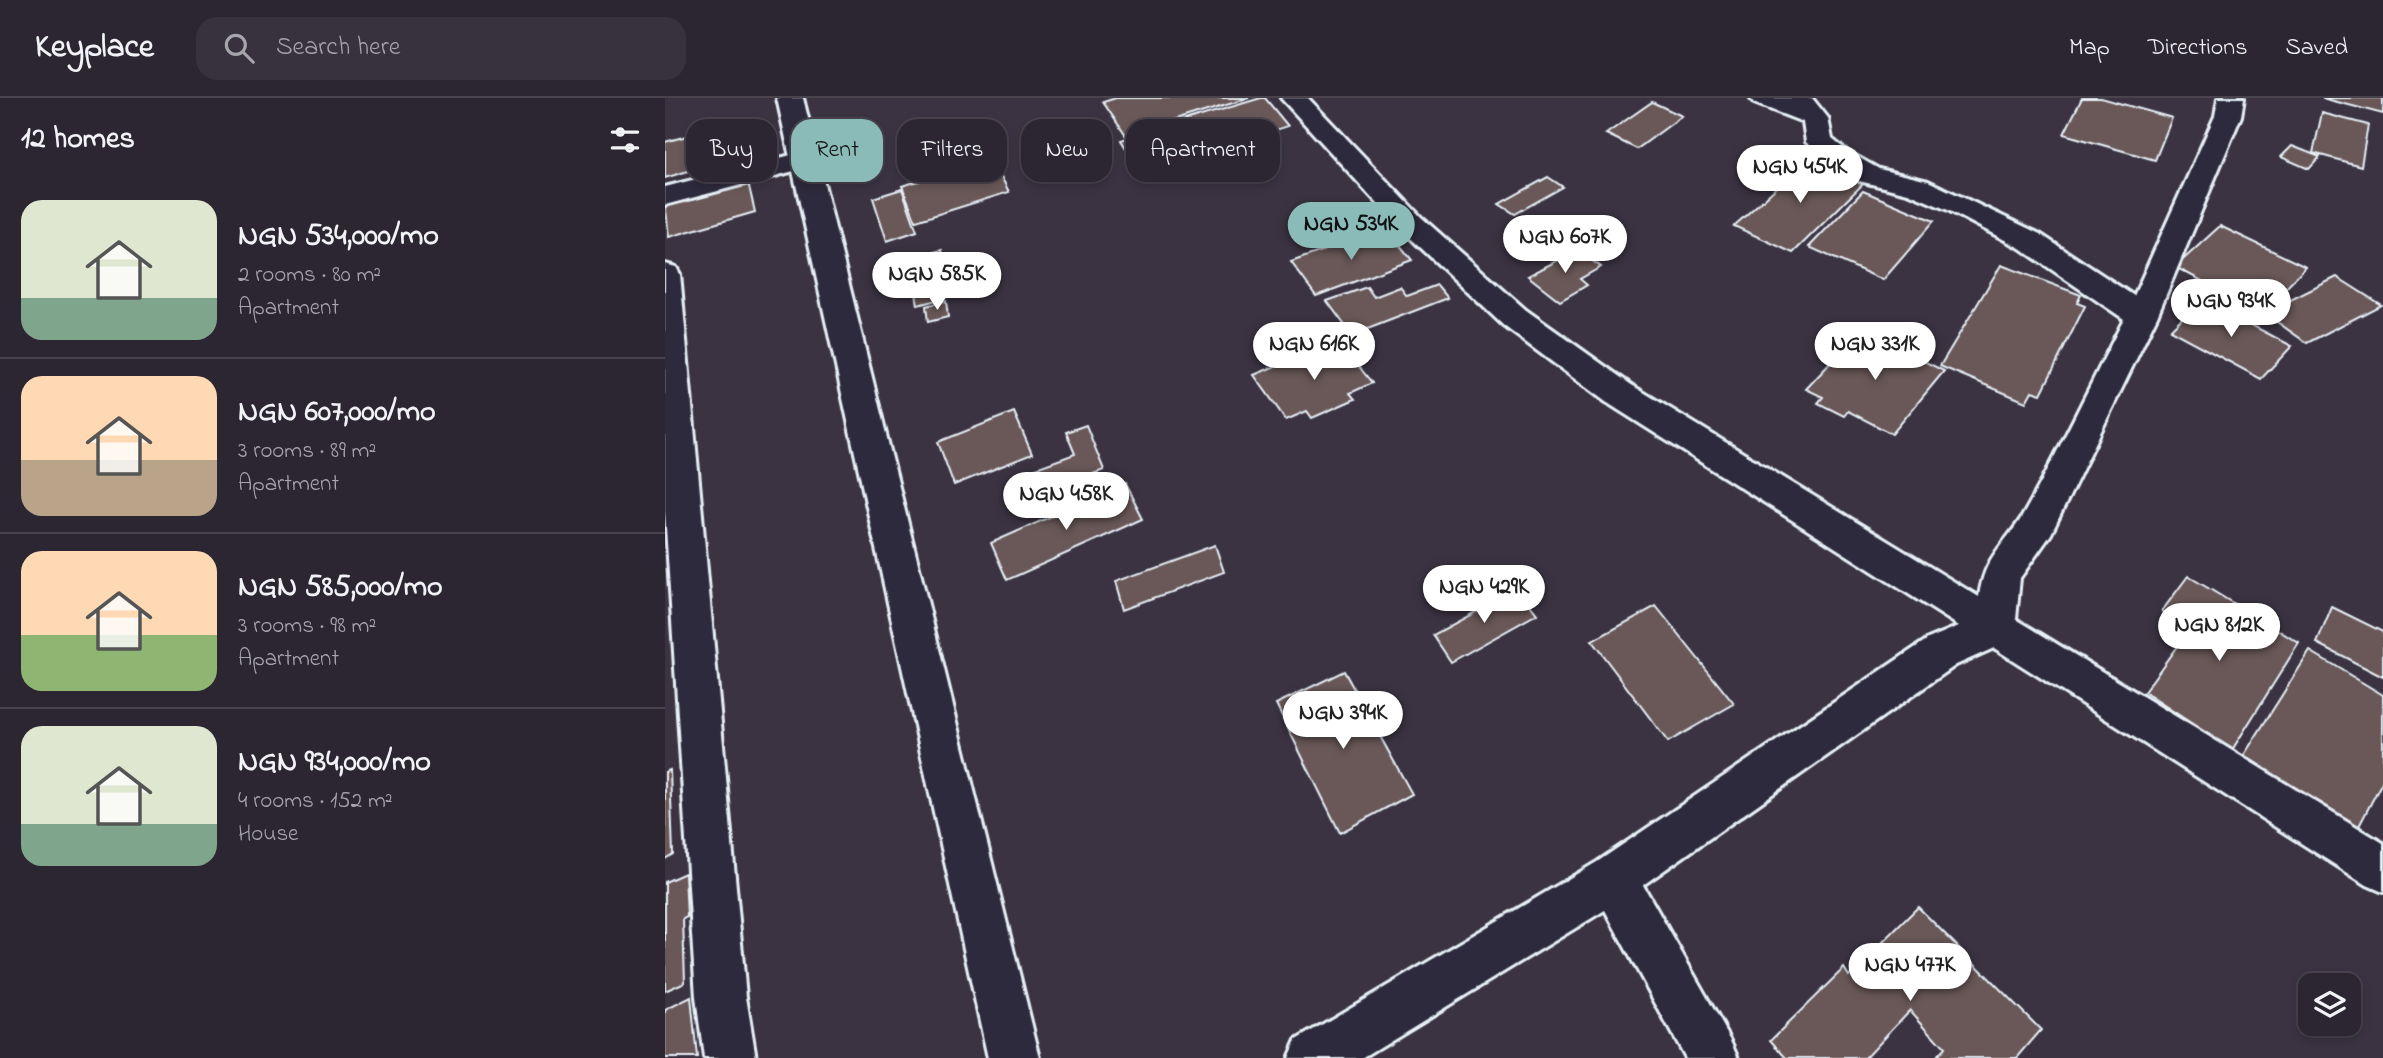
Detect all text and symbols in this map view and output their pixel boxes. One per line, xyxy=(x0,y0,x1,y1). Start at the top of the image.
search box xyxy=(196,17,686,80)
text: Keyplace xyxy=(35,24,154,72)
icon: search xyxy=(220,29,258,67)
text: Search here xyxy=(276,29,400,67)
text: Map xyxy=(2069,31,2110,66)
text: Directions xyxy=(2148,31,2247,66)
text: Saved xyxy=(2285,31,2348,66)
text: 12 homes xyxy=(21,118,135,162)
chip: Buy xyxy=(686,119,777,182)
chip: Rent xyxy=(791,119,883,182)
chip: Filters xyxy=(897,119,1007,182)
chip: New xyxy=(1021,119,1112,182)
chip: Apartment xyxy=(1126,119,1280,182)
icon: filters xyxy=(606,121,644,159)
pin: NGN 454K xyxy=(1728,146,1872,205)
text: NGN 454K xyxy=(1753,151,1847,184)
pin: NGN 534K xyxy=(1279,202,1423,262)
text: NGN 534K xyxy=(1304,208,1398,241)
text: NGN 534,000/mo xyxy=(238,215,439,259)
pin: NGN 607K xyxy=(1493,216,1637,275)
text: NGN 607K xyxy=(1519,221,1611,254)
icon: home xyxy=(77,228,161,312)
pin: NGN 585K xyxy=(865,252,1009,312)
text: NGN 585K xyxy=(888,258,986,291)
text: 2 rooms · 80 m² xyxy=(238,259,381,292)
pin: NGN 934K xyxy=(2159,280,2303,339)
text: NGN 934K xyxy=(2187,285,2275,318)
text: Apartment xyxy=(238,292,339,325)
pin: NGN 616K xyxy=(1242,322,1386,382)
pin: NGN 331K xyxy=(1803,322,1947,382)
text: NGN 616K xyxy=(1269,328,1359,361)
text: NGN 331K xyxy=(1831,328,1919,361)
text: NGN 607,000/mo xyxy=(238,391,436,435)
icon: home xyxy=(77,404,161,488)
text: 3 rooms · 89 m² xyxy=(238,435,376,468)
text: Apartment xyxy=(238,468,339,501)
pin: NGN 458K xyxy=(994,472,1138,532)
text: NGN 458K xyxy=(1019,478,1113,511)
text: NGN 585,000/mo xyxy=(238,566,443,610)
pin: NGN 429K xyxy=(1412,566,1556,625)
text: NGN 429K xyxy=(1439,571,1529,604)
icon: home xyxy=(77,579,161,663)
pin: NGN 812K xyxy=(2147,603,2291,663)
text: NGN 812K xyxy=(2174,609,2264,642)
text: 3 rooms · 98 m² xyxy=(238,610,376,643)
text: Apartment xyxy=(238,643,339,676)
pin: NGN 394K xyxy=(1271,692,1415,751)
text: NGN 394K xyxy=(1299,697,1387,730)
text: NGN 934,000/mo xyxy=(238,741,431,785)
icon: home xyxy=(77,754,161,838)
text: 4 rooms · 152 m² xyxy=(238,785,393,818)
text: House xyxy=(238,818,298,851)
pin: NGN 477K xyxy=(1838,944,1982,1003)
text: NGN 477K xyxy=(1865,949,1955,982)
map controls xyxy=(2298,973,2361,1036)
button: layers xyxy=(2298,973,2361,1036)

